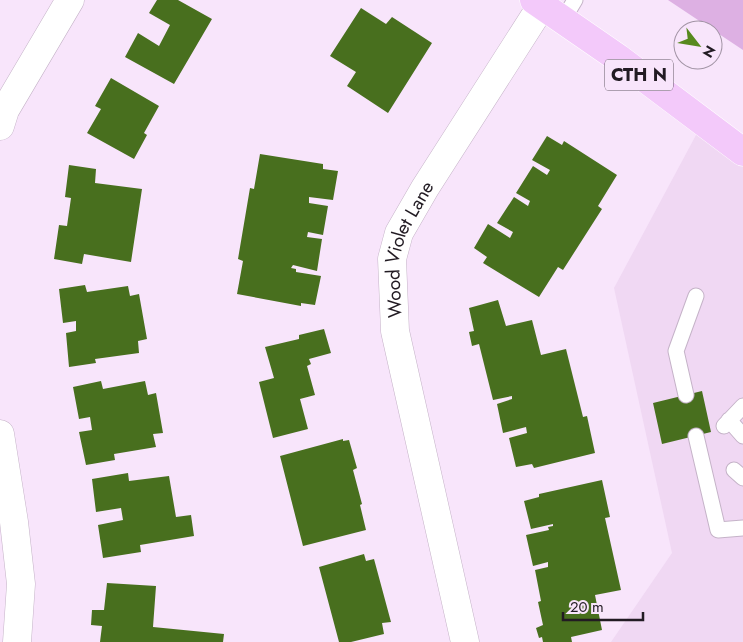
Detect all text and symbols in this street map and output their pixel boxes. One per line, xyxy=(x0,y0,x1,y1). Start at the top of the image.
north arrow xyxy=(673,20,723,70)
text: N xyxy=(698,42,721,62)
road number: CTH N xyxy=(605,60,673,90)
street label: Wood Violet Lane xyxy=(378,175,440,319)
scale bar xyxy=(563,590,643,622)
text: 20 m xyxy=(570,596,604,618)

